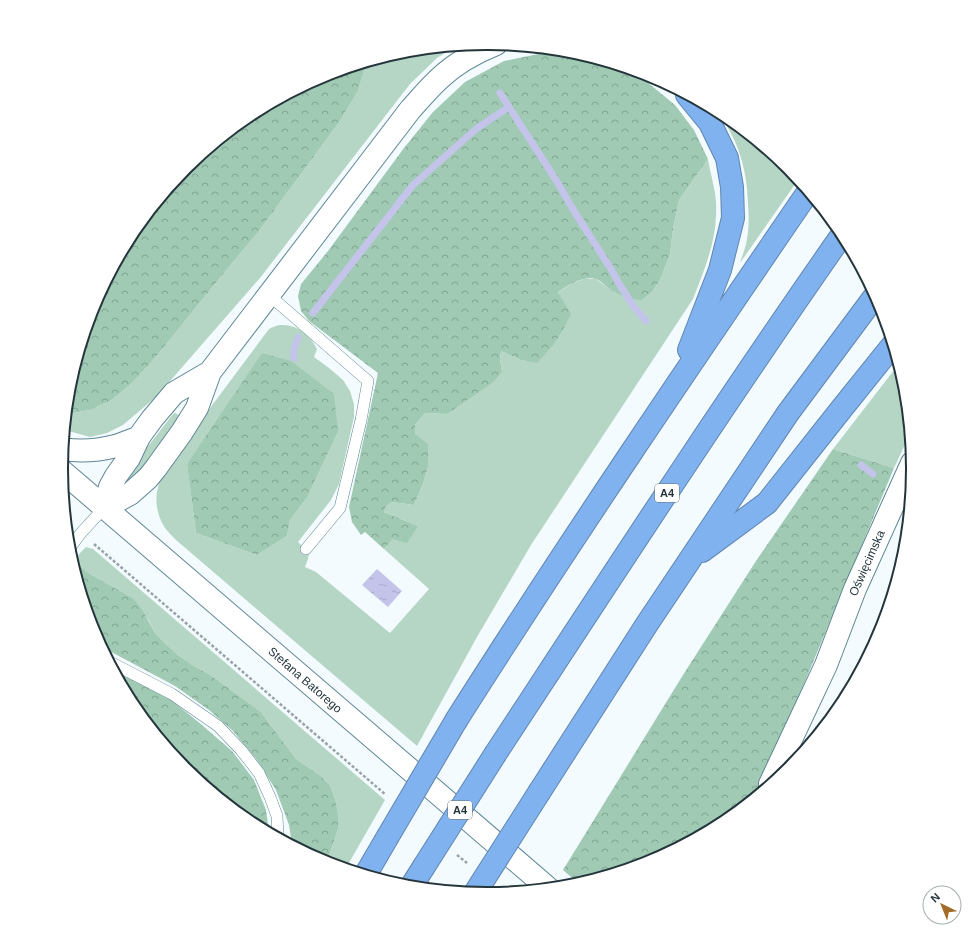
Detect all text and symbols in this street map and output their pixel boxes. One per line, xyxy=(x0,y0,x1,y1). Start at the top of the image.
road number: A4 xyxy=(655,484,679,502)
street label: Oświęcimska xyxy=(846,528,888,598)
street label: Stefana Batorego xyxy=(265,644,345,716)
road number: A4 xyxy=(448,801,472,819)
north arrow xyxy=(922,885,962,925)
text: N xyxy=(928,891,942,905)

